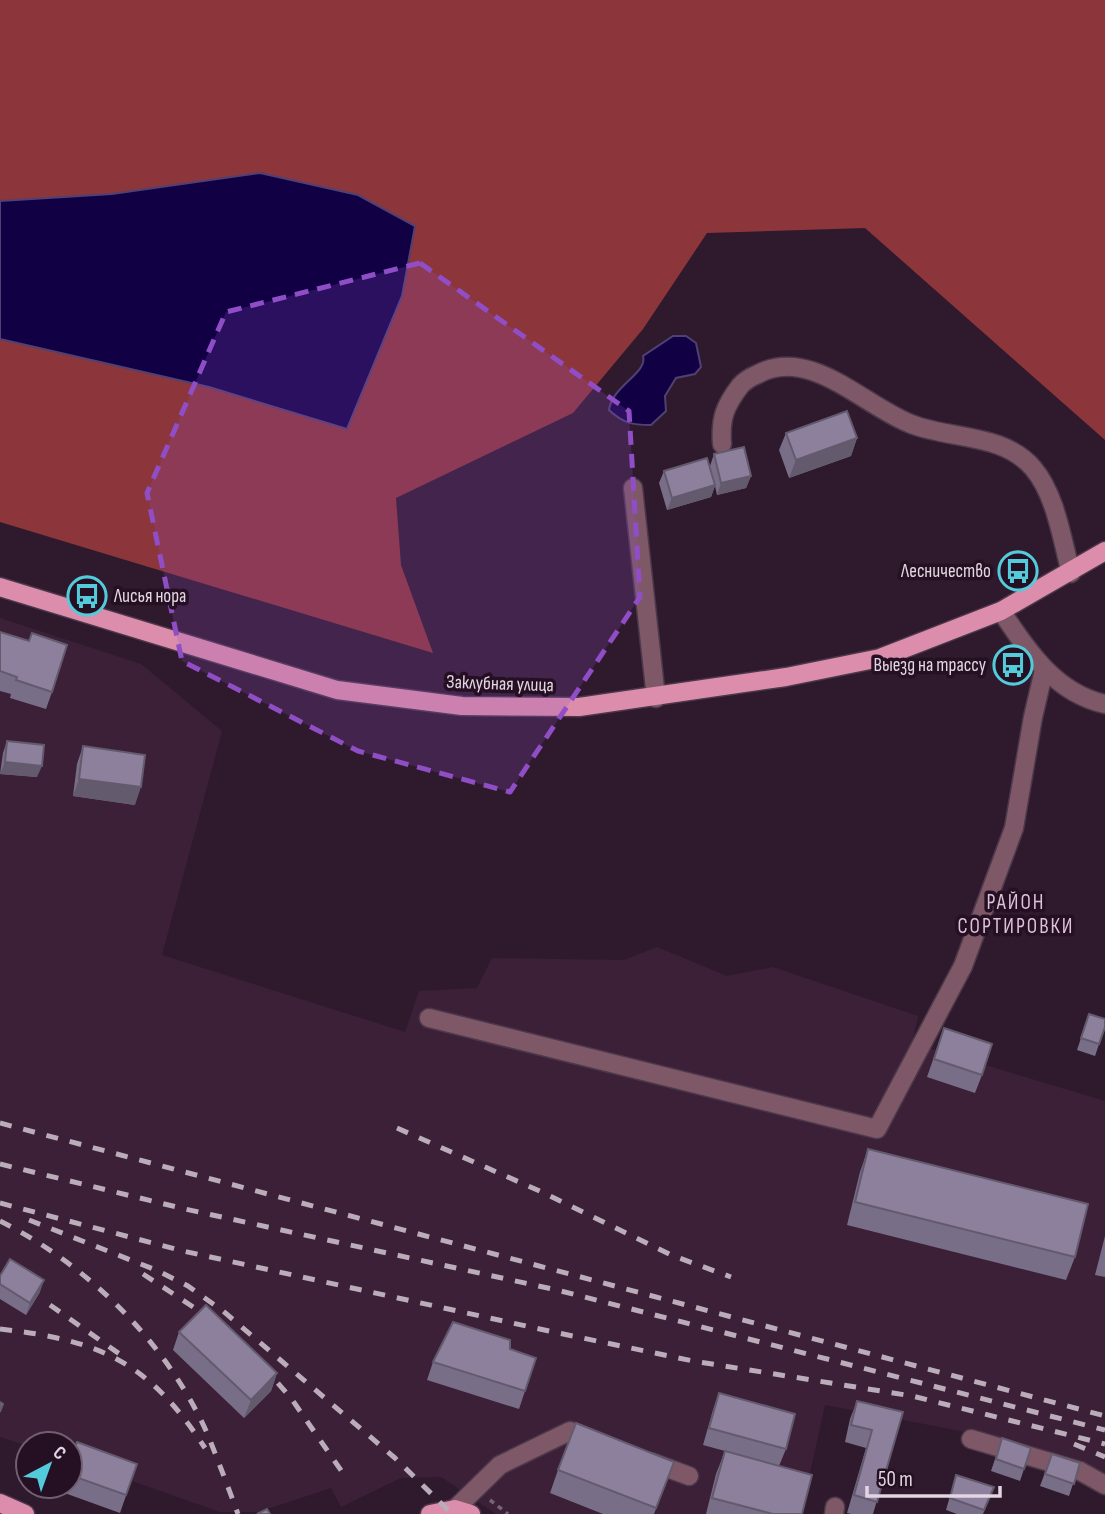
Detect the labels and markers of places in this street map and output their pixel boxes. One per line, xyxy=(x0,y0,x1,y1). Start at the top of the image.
bus stop icon: Лесничество xyxy=(997,550,1039,592)
place label: Лесничество xyxy=(900,560,991,583)
bus stop icon: Лисья нора xyxy=(66,575,108,617)
place label: Лисья нора xyxy=(113,585,186,608)
bus stop icon: Выезд на трассу xyxy=(992,644,1034,686)
place label: Выезд на трассу xyxy=(873,654,987,677)

